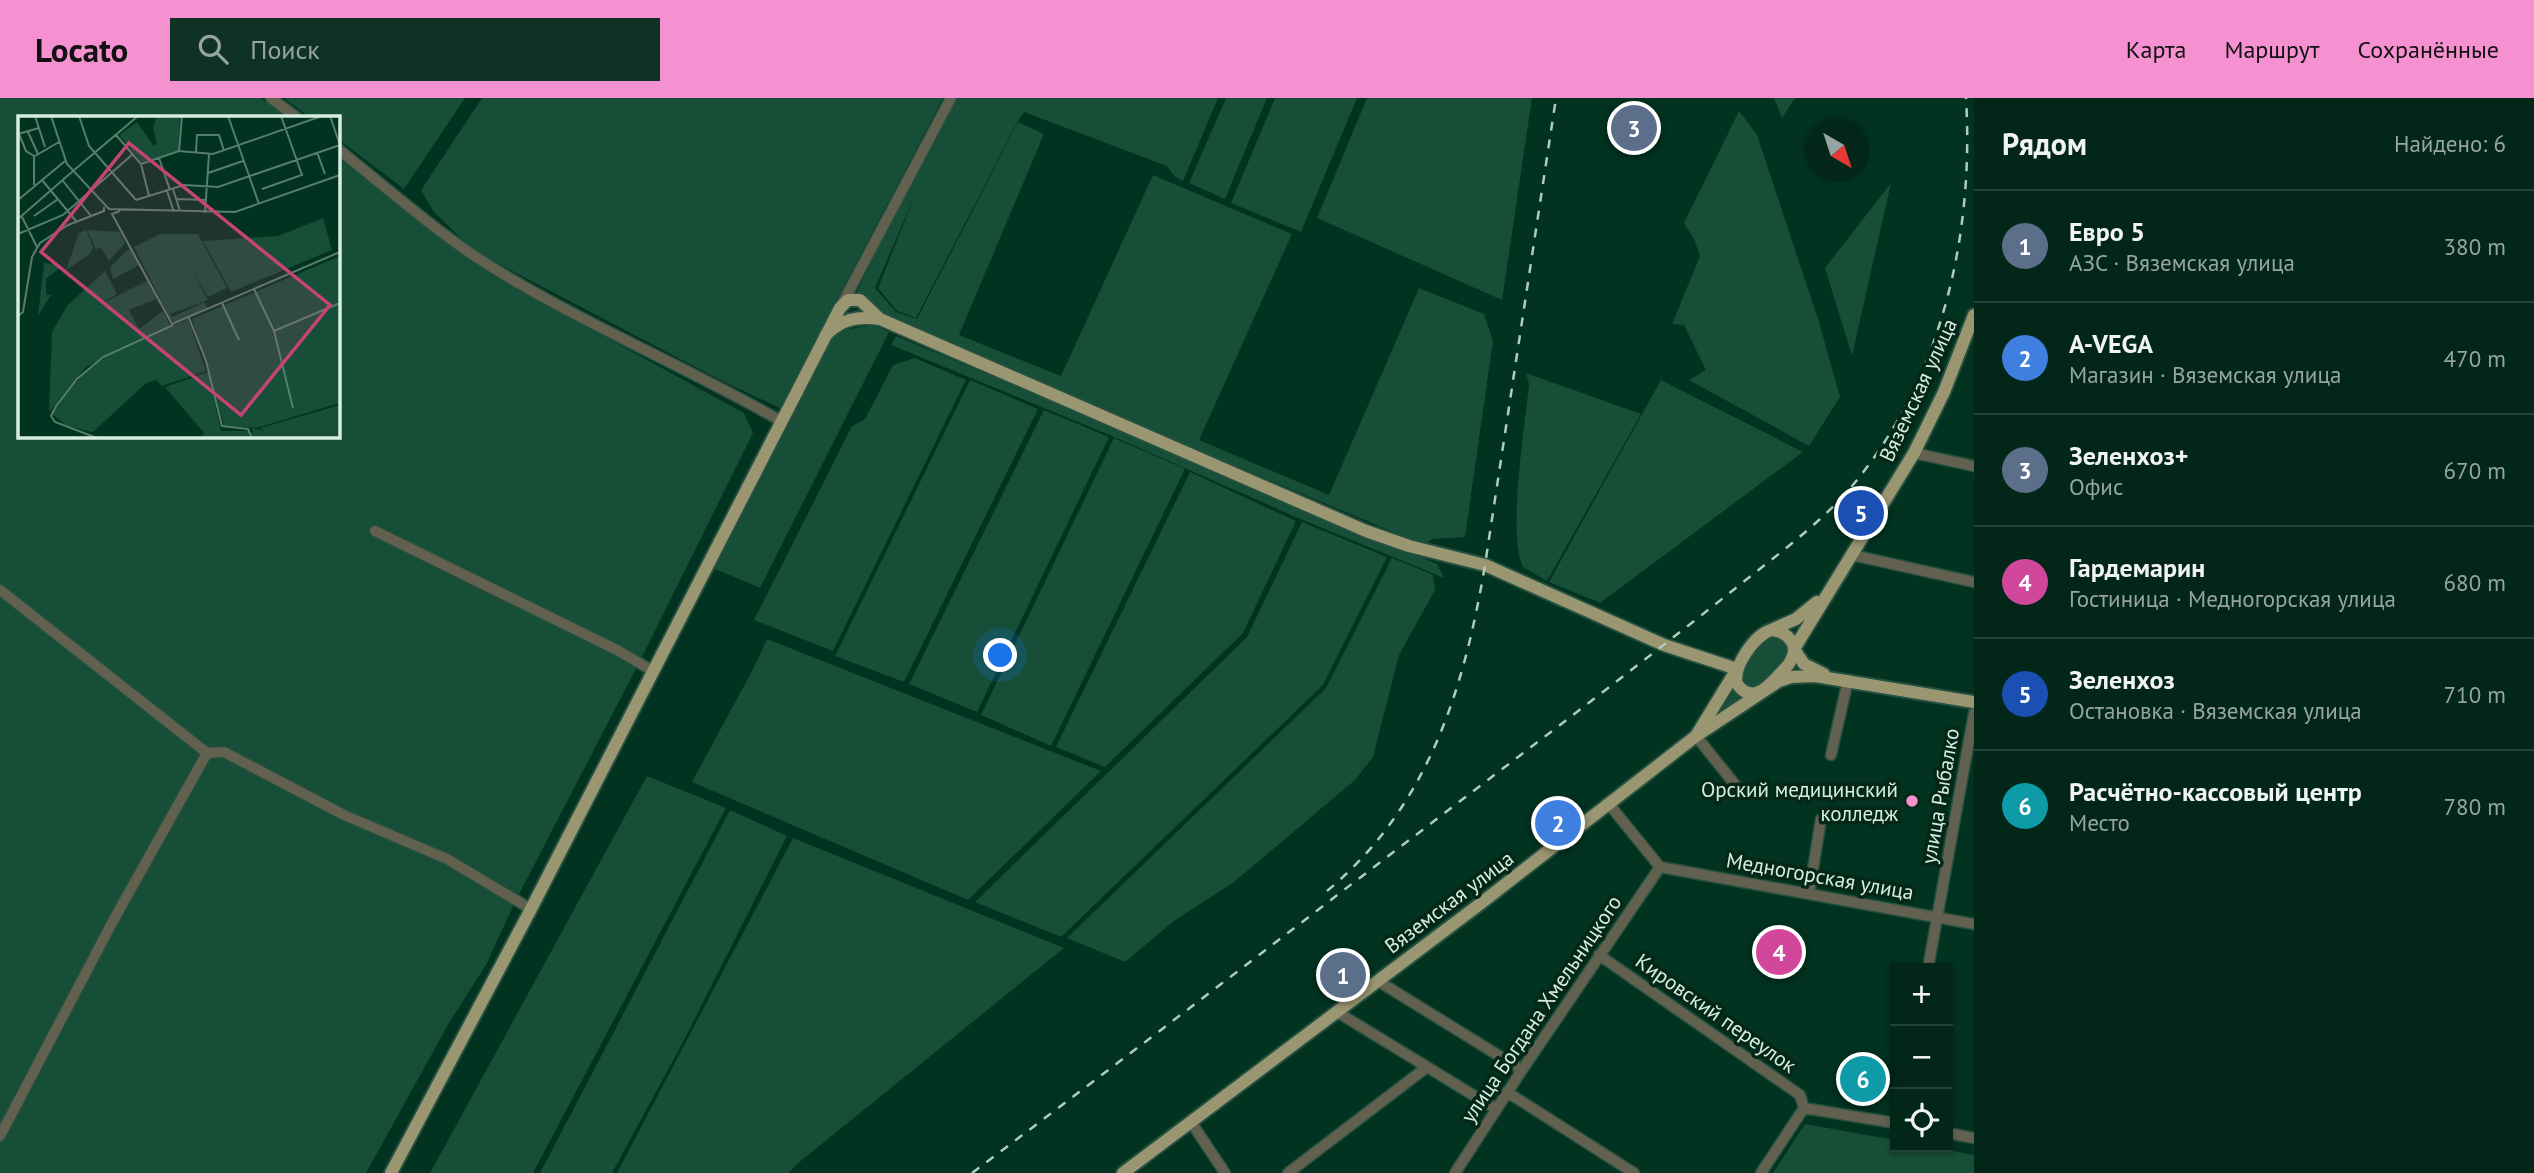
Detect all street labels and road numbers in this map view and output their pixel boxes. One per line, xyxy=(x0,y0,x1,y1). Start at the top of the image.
street label: Вяземская улица xyxy=(1873,314,1963,466)
street label: улица Рыбалко xyxy=(1915,726,1965,866)
street label: Вяземская улица xyxy=(1379,845,1519,959)
street label: Медногорская улица xyxy=(1724,846,1916,906)
street label: улица Богдана Хмельницкого xyxy=(1455,890,1627,1128)
street label: Кировский переулок xyxy=(1630,947,1802,1079)

